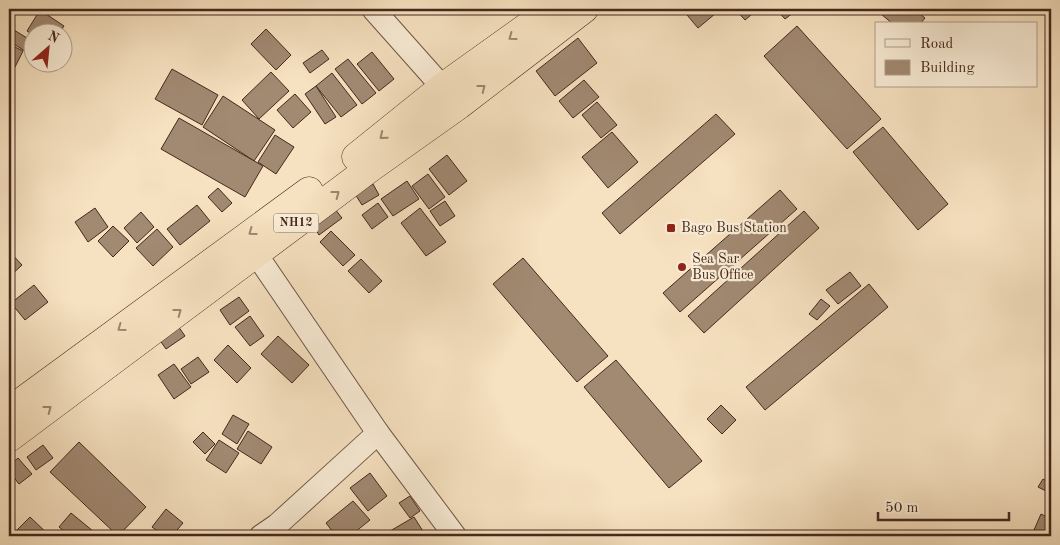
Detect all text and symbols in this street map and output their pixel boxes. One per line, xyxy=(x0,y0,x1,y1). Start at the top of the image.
north arrow xyxy=(22,22,72,72)
legend xyxy=(875,22,1038,88)
text: N xyxy=(46,29,62,46)
one-way arrow xyxy=(508,31,518,40)
text: Road xyxy=(920,37,954,52)
text: Building xyxy=(920,61,975,76)
one-way arrow xyxy=(476,85,485,93)
one-way arrow xyxy=(380,130,389,138)
one-way arrow xyxy=(330,191,339,199)
road number: NH12 xyxy=(274,214,318,232)
place label: Bago Bus Station xyxy=(681,221,787,235)
marker: Bago Bus Station xyxy=(665,222,677,234)
one-way arrow xyxy=(248,226,258,235)
place label: Sea Sar Bus Office xyxy=(692,252,754,282)
marker: Sea Sar Bus Office xyxy=(676,261,688,273)
one-way arrow xyxy=(172,309,182,318)
one-way arrow xyxy=(117,322,127,331)
one-way arrow xyxy=(42,406,52,415)
scale bar xyxy=(878,490,1009,522)
text: 50 m xyxy=(885,501,919,516)

